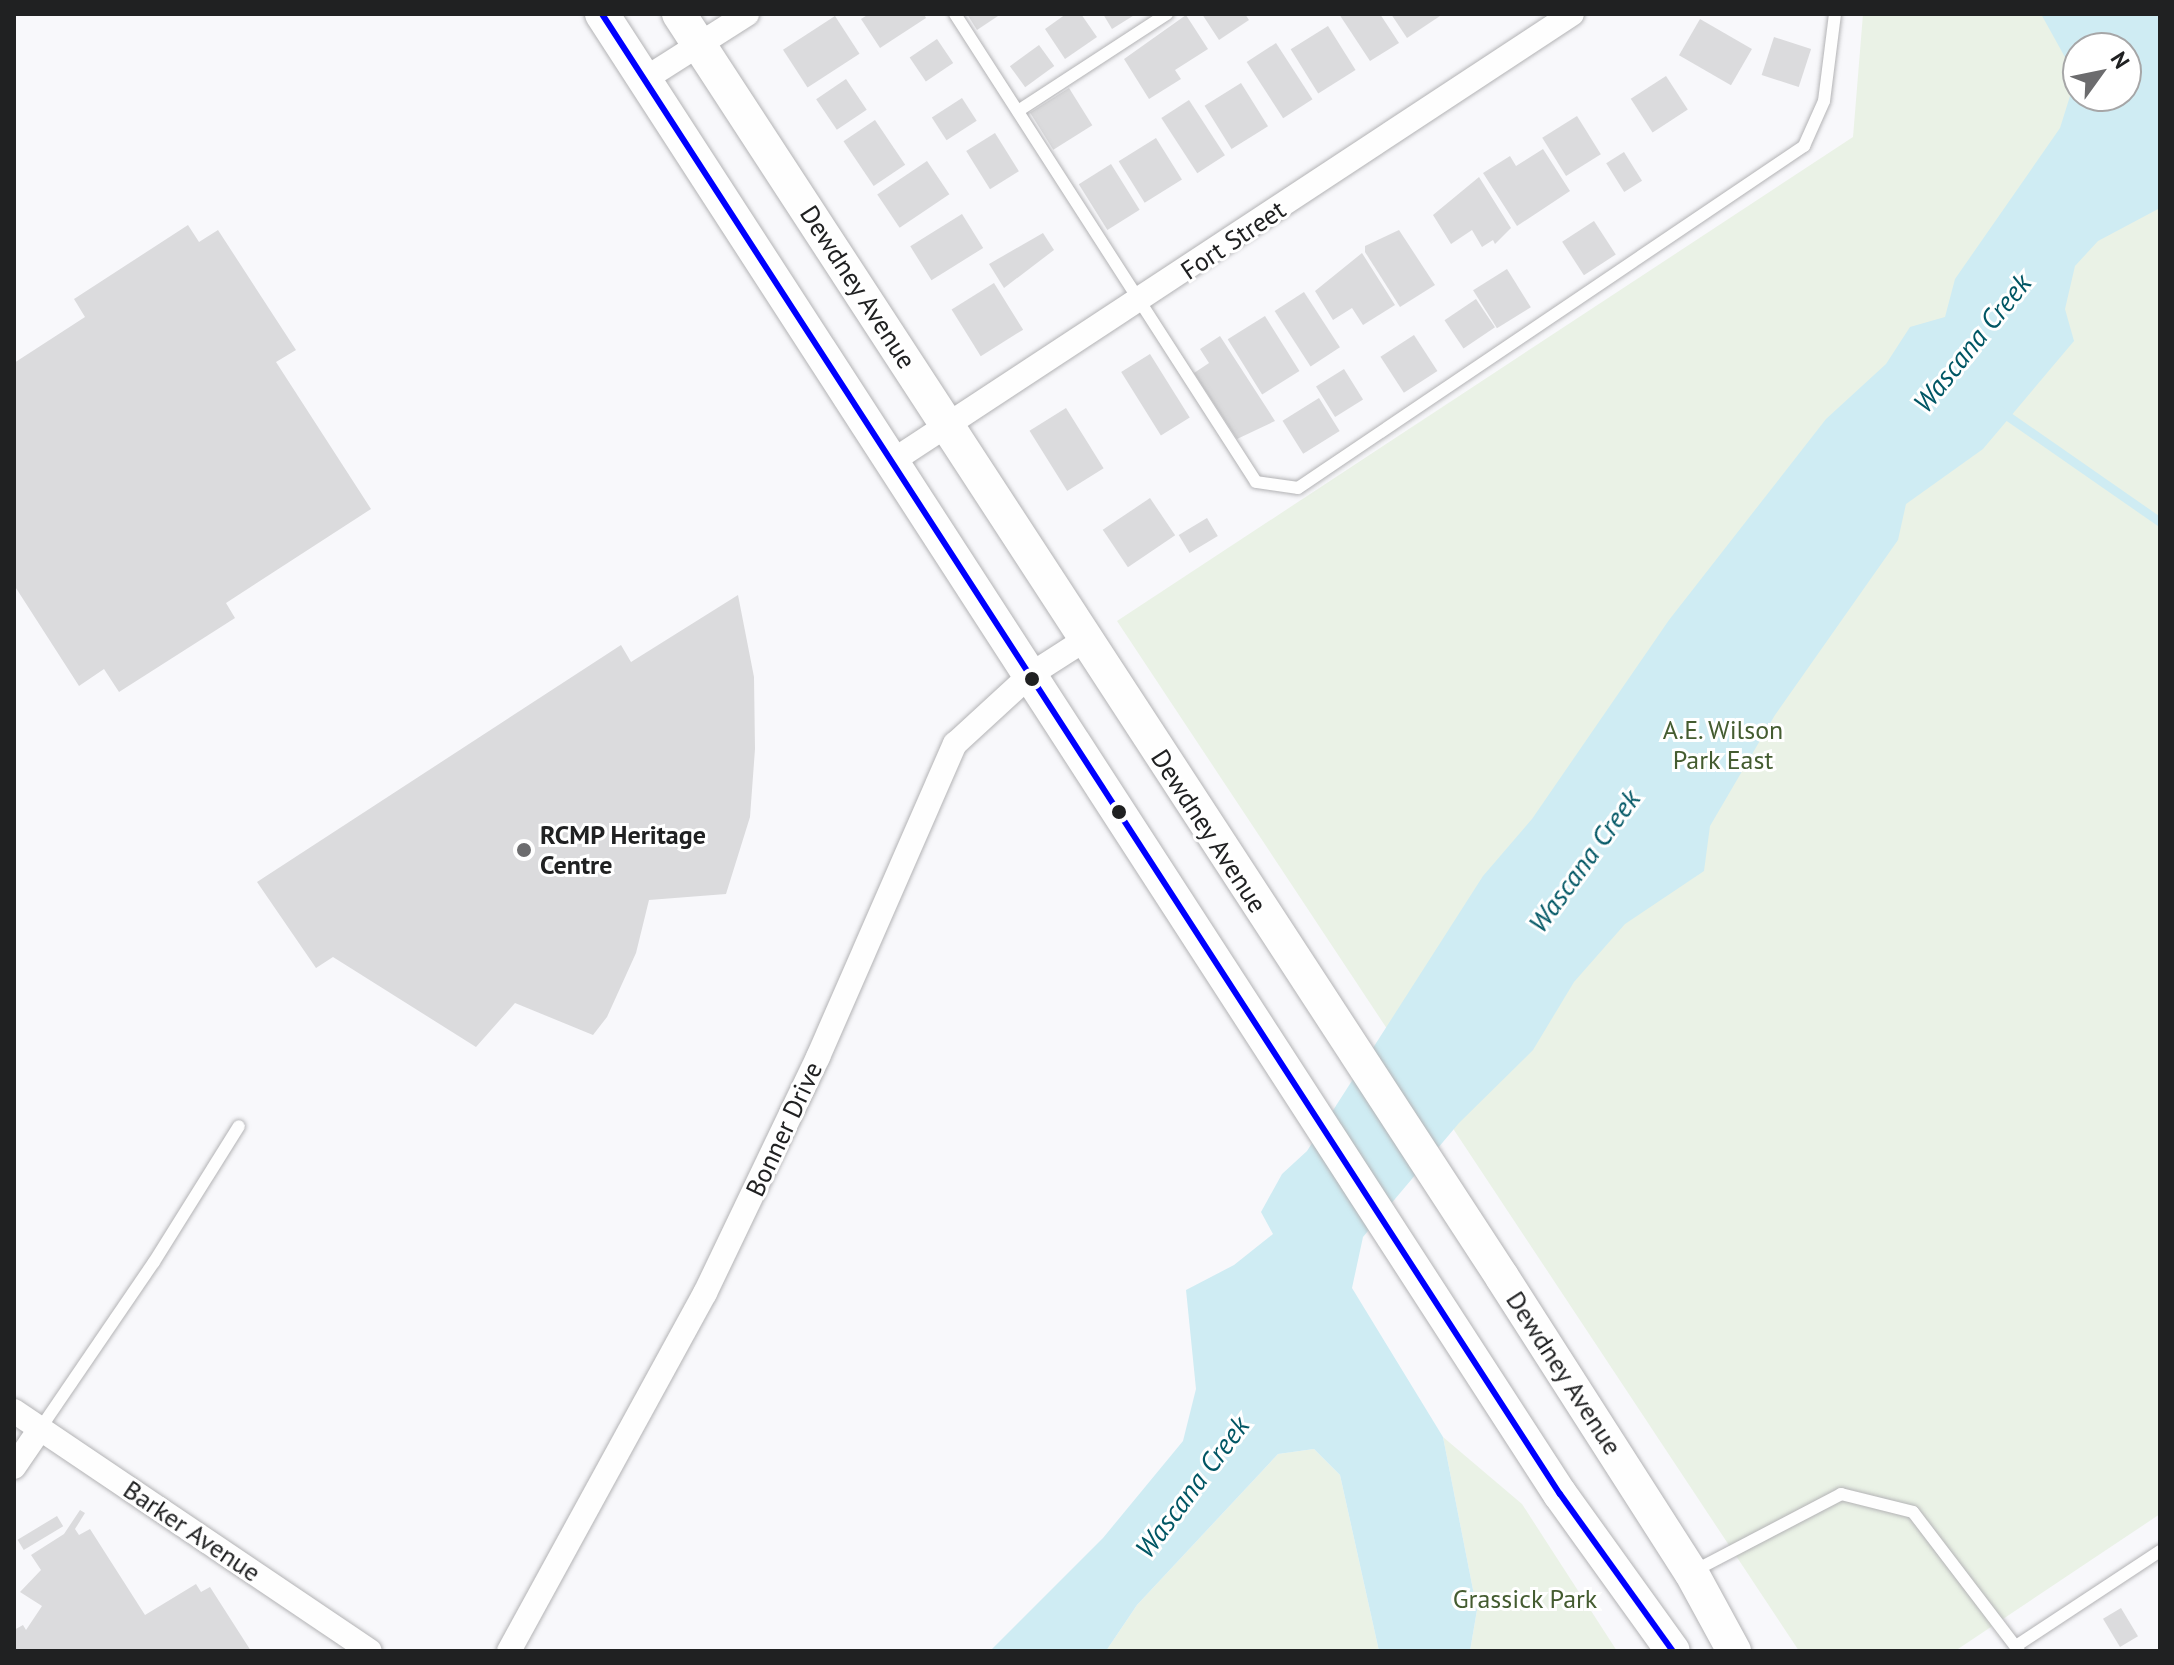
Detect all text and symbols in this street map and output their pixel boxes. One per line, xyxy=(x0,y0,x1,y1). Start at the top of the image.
north arrow xyxy=(2062,32,2142,112)
text: N xyxy=(2105,46,2136,74)
street label: Fort Street xyxy=(1175,194,1291,286)
street label: Dewdney Avenue xyxy=(793,199,923,375)
water label: Wascana Creek xyxy=(1906,267,2038,419)
unlabelled marker xyxy=(1024,671,1040,687)
park label: A.E. Wilson Park East xyxy=(1661,714,1785,776)
street label: Dewdney Avenue xyxy=(1144,743,1274,919)
water label: Wascana Creek xyxy=(1521,783,1647,939)
unlabelled marker xyxy=(1111,804,1127,820)
place label: RCMP Heritage Centre xyxy=(540,819,707,880)
marker: RCMP Heritage Centre xyxy=(515,841,533,859)
street label: Bonner Drive xyxy=(739,1057,829,1201)
street label: Dewdney Avenue xyxy=(1499,1285,1629,1461)
water label: Wascana Creek xyxy=(1128,1410,1256,1564)
street label: Barker Avenue xyxy=(117,1474,267,1588)
park label: Grassick Park xyxy=(1452,1583,1598,1615)

